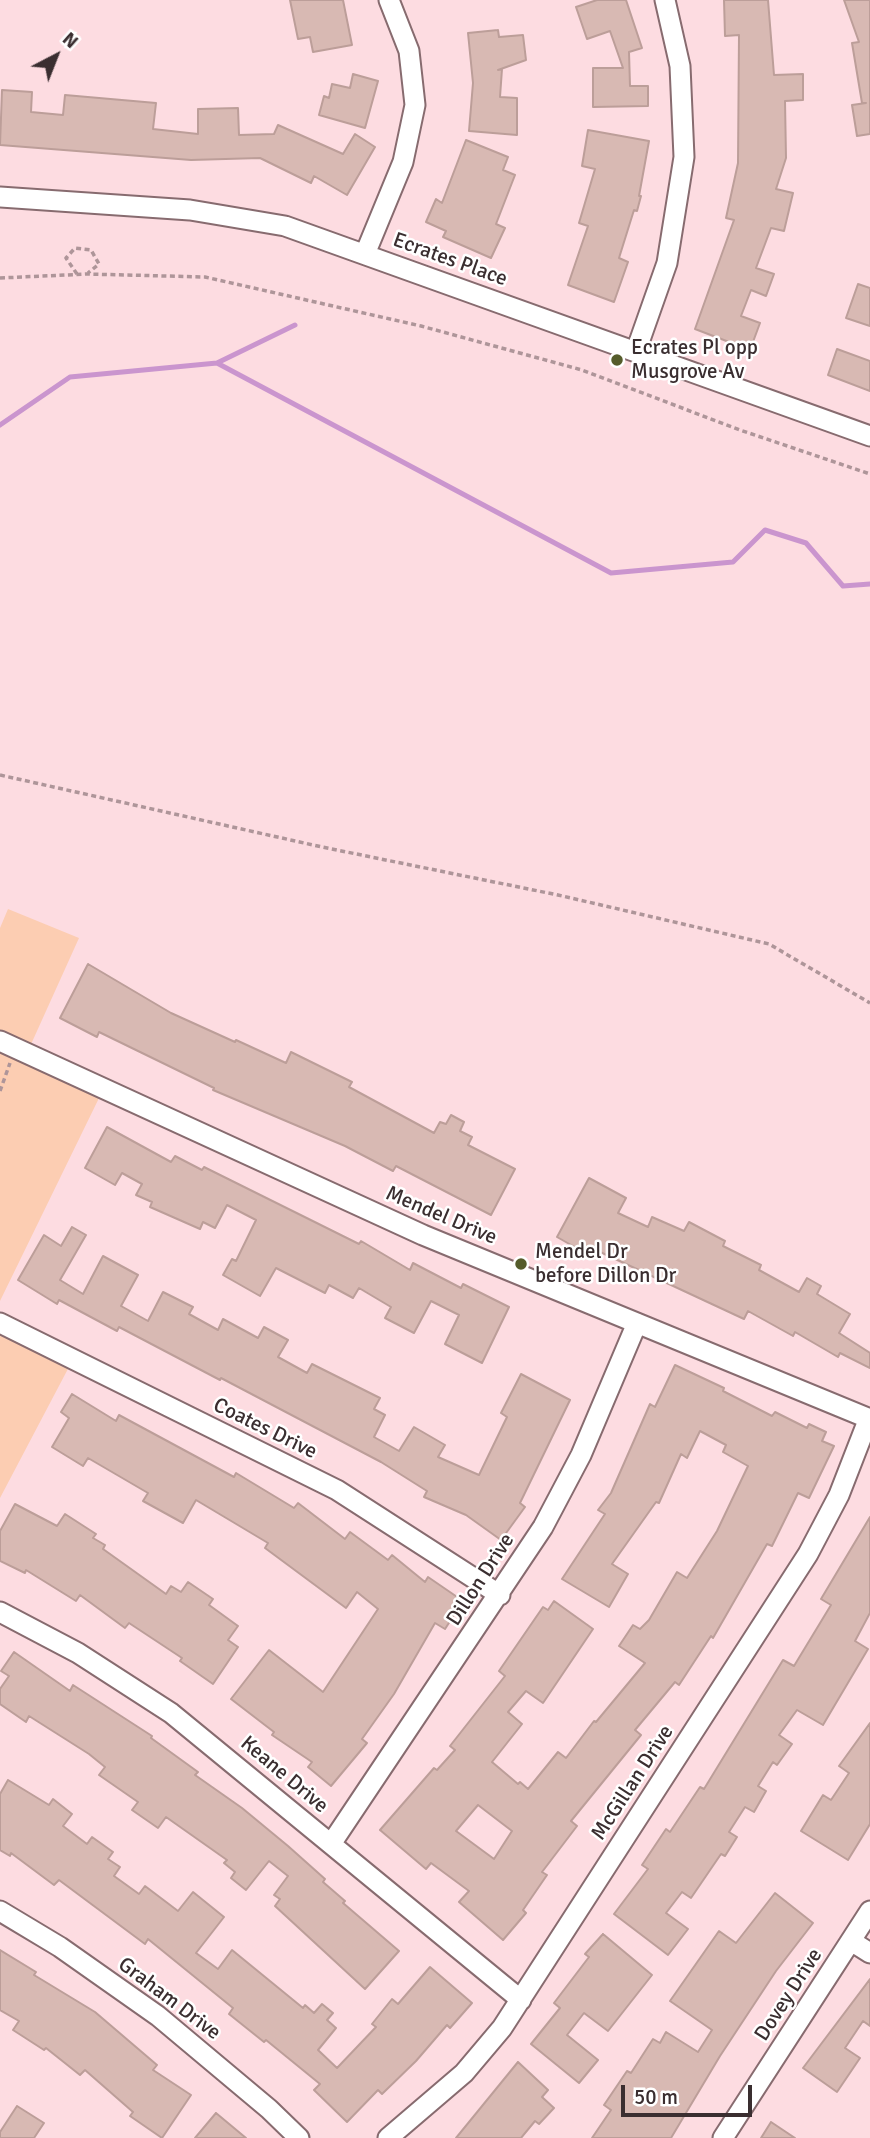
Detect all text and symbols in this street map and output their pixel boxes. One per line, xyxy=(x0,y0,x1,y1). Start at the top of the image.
north arrow xyxy=(21,21,91,91)
text: N xyxy=(57,27,83,54)
street label: Ecrates Place xyxy=(389,228,511,292)
place label: Ecrates Pl opp Musgrove Av xyxy=(631,335,758,385)
marker: Ecrates Pl opp Musgrove Av xyxy=(609,352,625,368)
street label: Mendel Drive xyxy=(382,1181,500,1251)
place label: Mendel Dr before Dillon Dr xyxy=(535,1239,676,1289)
marker: Mendel Dr before Dillon Dr xyxy=(513,1256,529,1272)
street label: Coates Drive xyxy=(209,1393,321,1465)
street label: Dillon Drive xyxy=(442,1529,520,1631)
street label: McGillan Drive xyxy=(587,1721,679,1845)
street label: Keane Drive xyxy=(235,1731,333,1819)
street label: Dovey Drive xyxy=(750,1944,828,2046)
street label: Graham Drive xyxy=(113,1952,225,2046)
scale bar xyxy=(625,2072,756,2116)
text: 50 m xyxy=(634,2084,678,2110)

